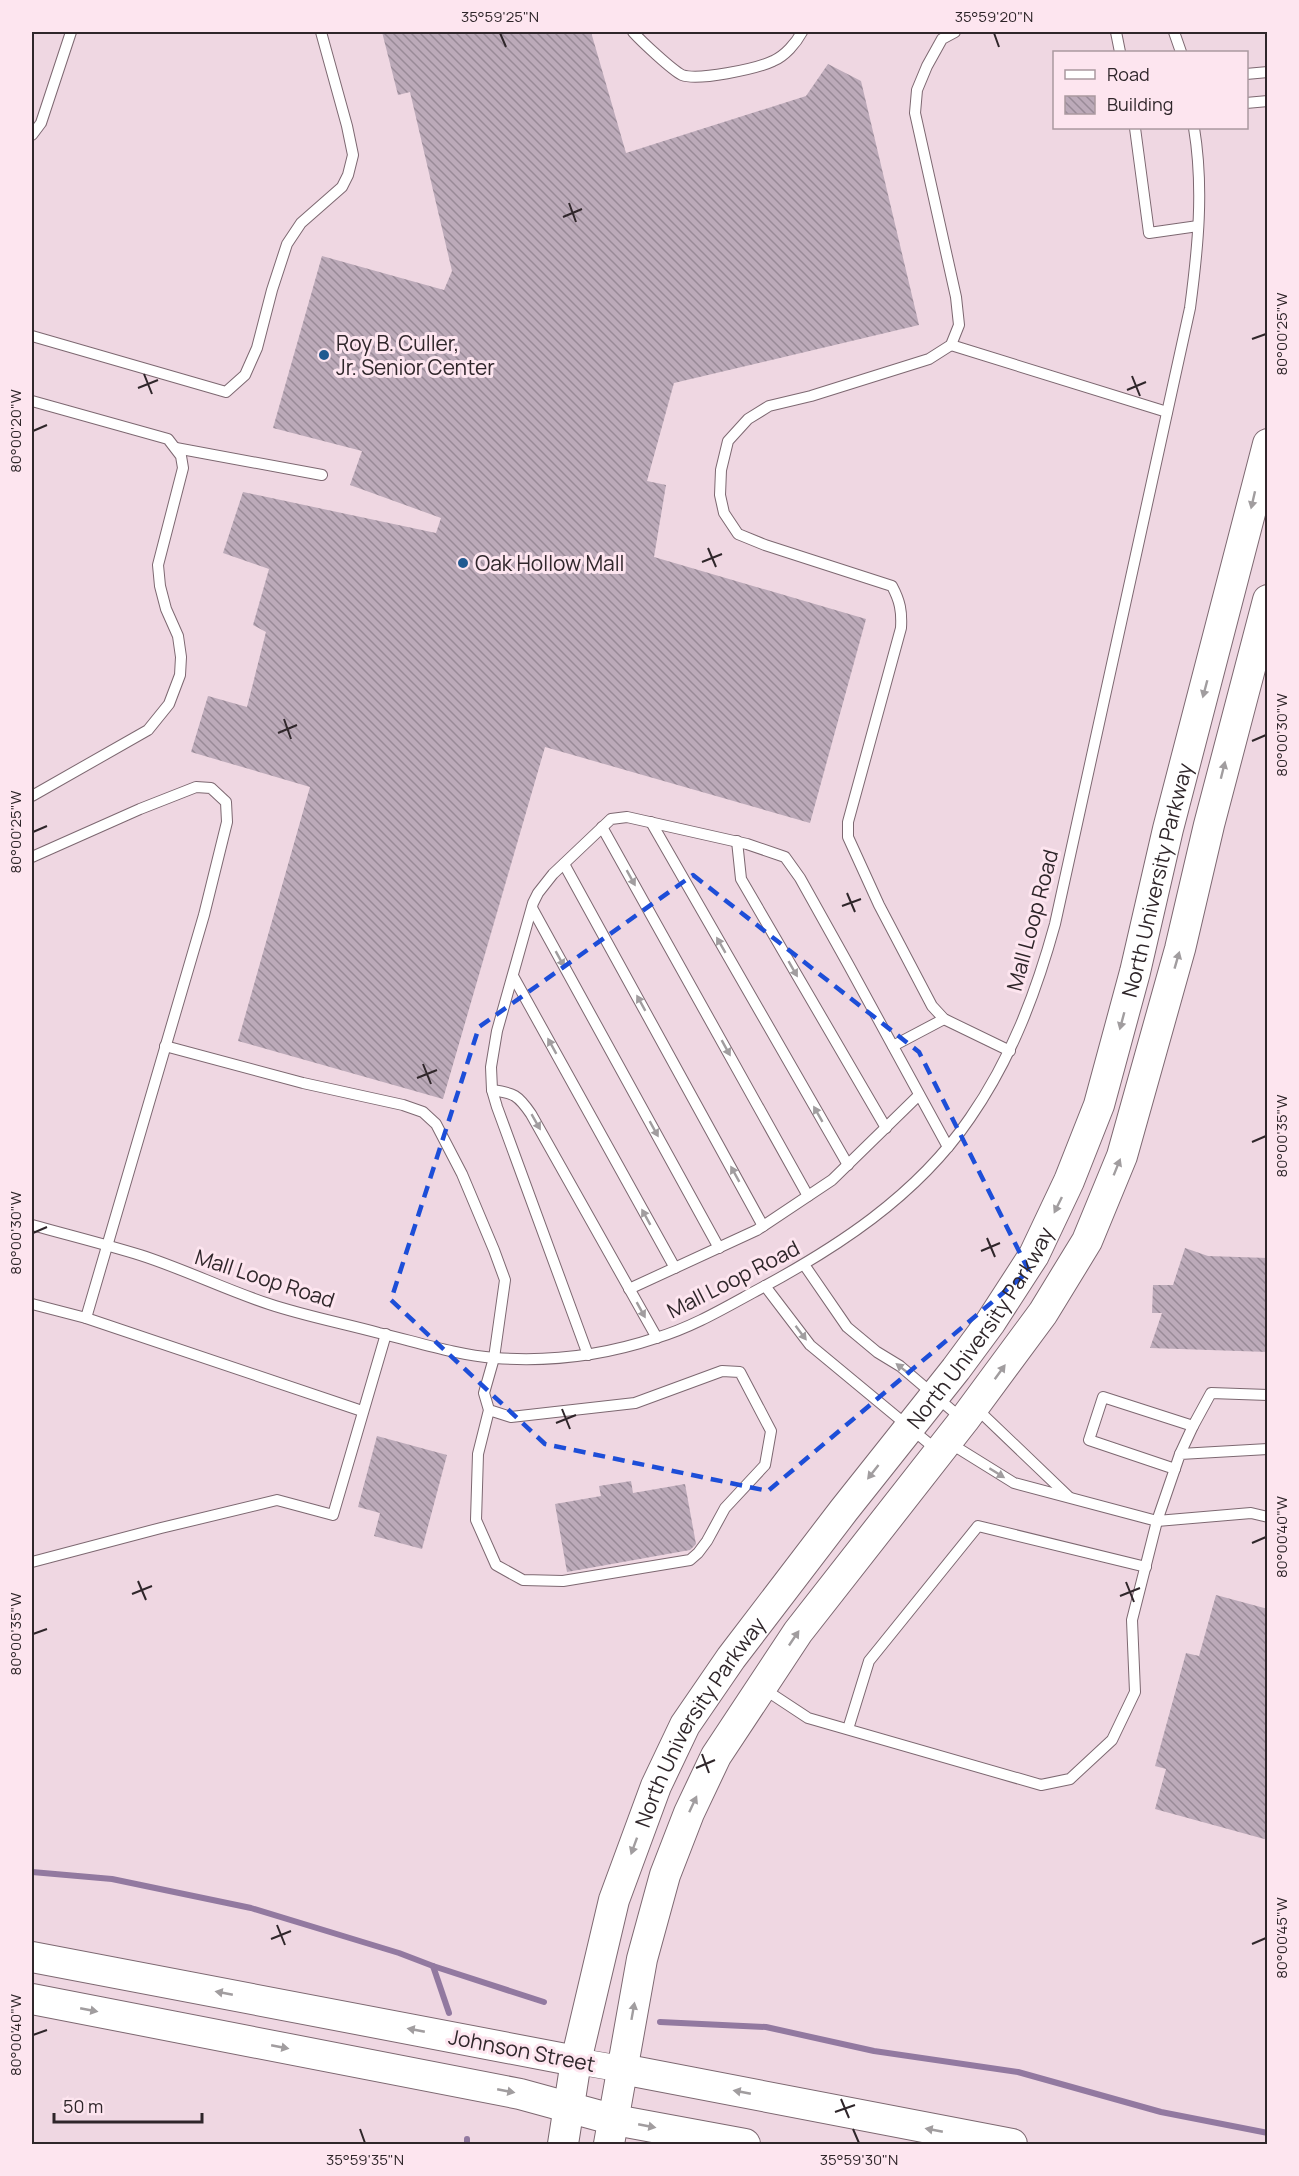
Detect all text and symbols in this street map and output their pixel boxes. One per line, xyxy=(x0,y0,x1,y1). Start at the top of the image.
text: 35°59'25"N xyxy=(461,6,539,27)
text: 35°59'20"N xyxy=(955,6,1033,27)
legend xyxy=(1053,51,1248,129)
text: Road xyxy=(1107,62,1150,86)
text: Building xyxy=(1107,92,1173,116)
text: 80°00'25"W xyxy=(1271,292,1292,376)
place label: Roy B. Culler, Jr. Senior Center xyxy=(336,329,495,381)
marker: Roy B. Culler, Jr. Senior Center xyxy=(317,348,331,362)
text: 80°00'20"W xyxy=(5,389,26,473)
one-way arrow xyxy=(1247,491,1257,509)
place label: Oak Hollow Mall xyxy=(475,549,625,577)
marker: Oak Hollow Mall xyxy=(456,556,470,570)
one-way arrow xyxy=(1200,680,1210,698)
text: 80°00'30"W xyxy=(1271,693,1292,777)
street label: North University Parkway xyxy=(1115,760,1199,1000)
one-way arrow xyxy=(1219,761,1229,780)
text: 80°00'25"W xyxy=(5,790,26,874)
street label: Mall Loop Road xyxy=(1000,846,1064,994)
one-way arrow xyxy=(626,870,636,887)
one-way arrow xyxy=(716,937,727,953)
one-way arrow xyxy=(555,951,565,968)
one-way arrow xyxy=(1173,951,1183,969)
one-way arrow xyxy=(788,961,799,977)
one-way arrow xyxy=(636,994,646,1011)
one-way arrow xyxy=(1117,1012,1126,1030)
one-way arrow xyxy=(547,1037,557,1054)
one-way arrow xyxy=(721,1040,731,1057)
text: 80°00'35"W xyxy=(1271,1095,1292,1177)
one-way arrow xyxy=(813,1106,824,1122)
one-way arrow xyxy=(530,1114,541,1130)
one-way arrow xyxy=(649,1121,659,1138)
one-way arrow xyxy=(1112,1158,1122,1176)
one-way arrow xyxy=(730,1165,740,1182)
text: 80°00'30"W xyxy=(5,1191,26,1275)
one-way arrow xyxy=(1053,1196,1062,1213)
one-way arrow xyxy=(641,1209,652,1225)
street label: North University Parkway xyxy=(900,1222,1059,1434)
street label: Mall Loop Road xyxy=(662,1234,804,1324)
street label: Mall Loop Road xyxy=(192,1242,338,1314)
one-way arrow xyxy=(636,1302,646,1319)
one-way arrow xyxy=(795,1324,807,1340)
one-way arrow xyxy=(895,1363,911,1376)
one-way arrow xyxy=(994,1364,1006,1380)
one-way arrow xyxy=(867,1465,879,1480)
one-way arrow xyxy=(989,1467,1005,1478)
text: 80°00'40"W xyxy=(1271,1496,1292,1578)
text: 80°00'35"W xyxy=(5,1593,26,1675)
street label: North University Parkway xyxy=(628,1611,771,1831)
one-way arrow xyxy=(788,1630,799,1646)
one-way arrow xyxy=(688,1796,697,1813)
one-way arrow xyxy=(628,1838,638,1856)
text: 80°00'45"W xyxy=(1271,1897,1292,1979)
one-way arrow xyxy=(214,1988,233,1997)
text: 80°00'40"W xyxy=(5,1994,26,2076)
one-way arrow xyxy=(628,2002,637,2021)
one-way arrow xyxy=(80,2006,99,2015)
street label: Johnson Street xyxy=(446,2022,598,2078)
one-way arrow xyxy=(406,2025,425,2034)
one-way arrow xyxy=(271,2043,290,2052)
scale bar xyxy=(54,2086,202,2124)
one-way arrow xyxy=(497,2087,516,2096)
one-way arrow xyxy=(732,2087,751,2096)
text: 50 m xyxy=(63,2094,103,2118)
one-way arrow xyxy=(637,2122,656,2131)
one-way arrow xyxy=(924,2125,943,2134)
text: 35°59'35"N xyxy=(326,2149,404,2170)
text: 35°59'30"N xyxy=(820,2149,898,2170)

